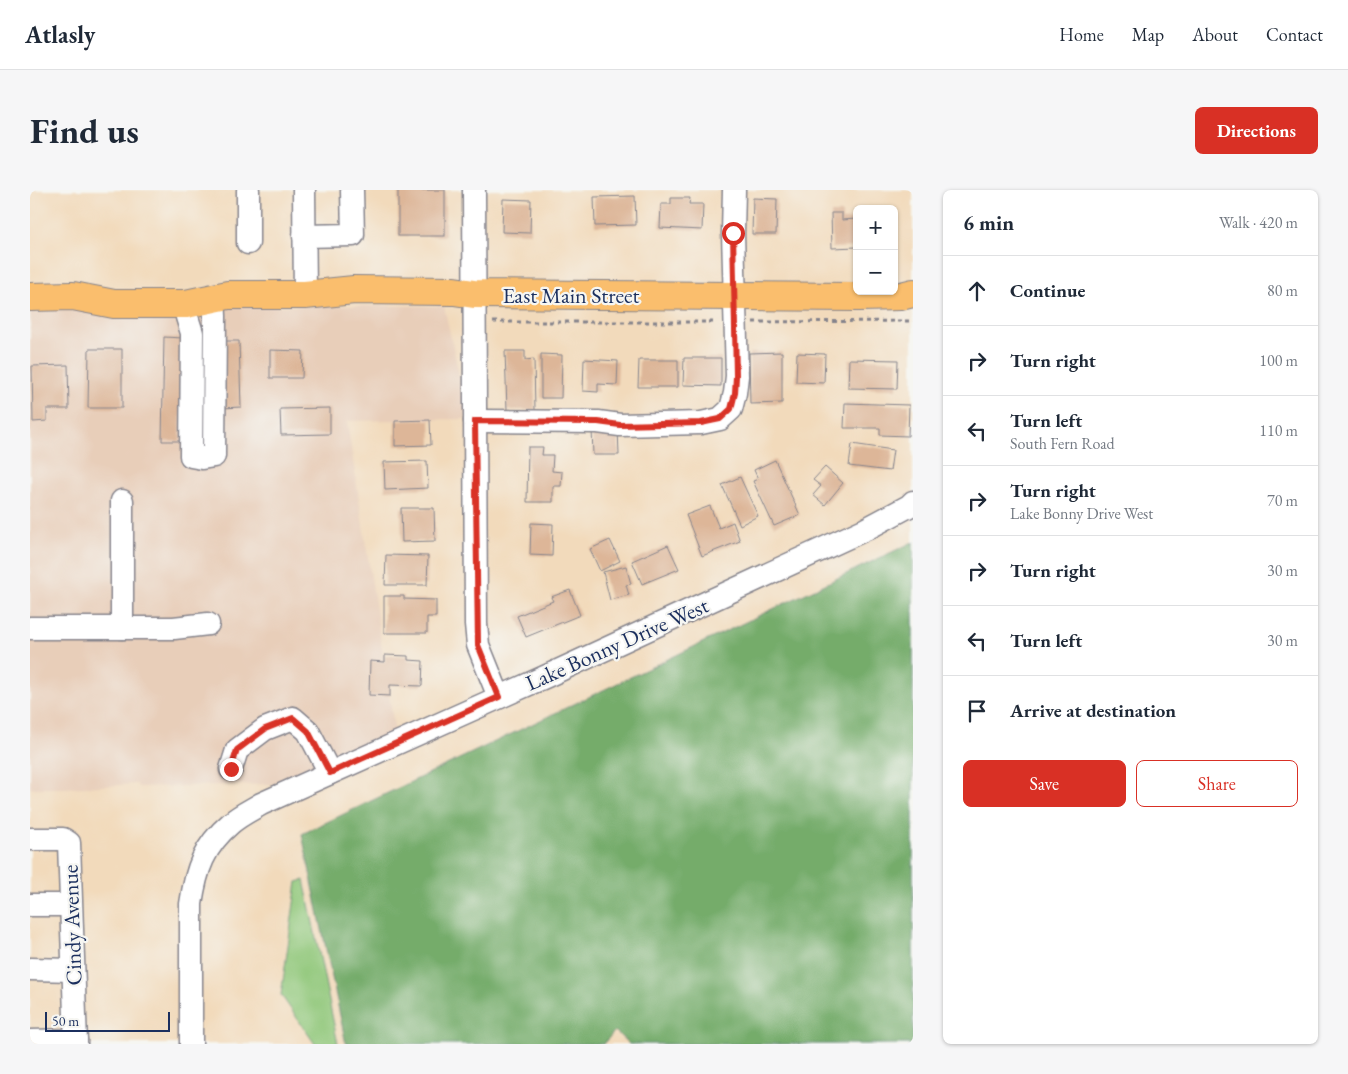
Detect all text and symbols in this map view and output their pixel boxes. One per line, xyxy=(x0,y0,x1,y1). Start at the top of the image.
text: Atlasly xyxy=(25,19,95,50)
text: Home xyxy=(1059,23,1104,46)
text: Map xyxy=(1132,23,1164,46)
text: About xyxy=(1192,23,1238,46)
text: Contact xyxy=(1266,23,1323,46)
button: Directions xyxy=(1195,107,1318,154)
text: Find us xyxy=(30,108,139,153)
map controls xyxy=(853,205,898,295)
button: + xyxy=(853,205,898,250)
text: 6 min xyxy=(963,209,1014,236)
text: Walk · 420 m xyxy=(1219,212,1298,233)
route start xyxy=(722,222,745,245)
button: − xyxy=(853,250,898,295)
icon: ahead xyxy=(963,277,991,305)
text: Continue xyxy=(1010,278,1085,303)
text: 80 m xyxy=(1267,280,1298,301)
street label: East Main Street xyxy=(503,281,640,310)
icon: right xyxy=(963,347,991,375)
text: Turn right xyxy=(1010,348,1096,373)
text: 100 m xyxy=(1259,350,1298,371)
text: Turn left xyxy=(1010,408,1082,433)
icon: left xyxy=(963,417,991,445)
text: 110 m xyxy=(1259,420,1298,441)
text: South Fern Road xyxy=(1010,433,1115,454)
text: Turn right xyxy=(1010,478,1096,503)
icon: right xyxy=(963,487,991,515)
text: 70 m xyxy=(1267,490,1298,511)
text: Lake Bonny Drive West xyxy=(1010,503,1153,524)
icon: right xyxy=(963,557,991,585)
text: Turn right xyxy=(1010,558,1096,583)
text: 30 m xyxy=(1267,560,1298,581)
street label: Lake Bonny Drive West xyxy=(521,591,713,697)
icon: left xyxy=(963,627,991,655)
text: Turn left xyxy=(1010,628,1082,653)
text: 30 m xyxy=(1267,630,1298,651)
icon: arrive xyxy=(963,697,991,725)
text: Arrive at destination xyxy=(1010,698,1176,723)
route end xyxy=(220,758,243,781)
button: Save xyxy=(963,760,1126,807)
button: Share xyxy=(1136,760,1298,807)
street label: Cindy Avenue xyxy=(55,864,89,986)
scale bar xyxy=(45,1009,170,1032)
text: 50 m xyxy=(52,1012,79,1030)

